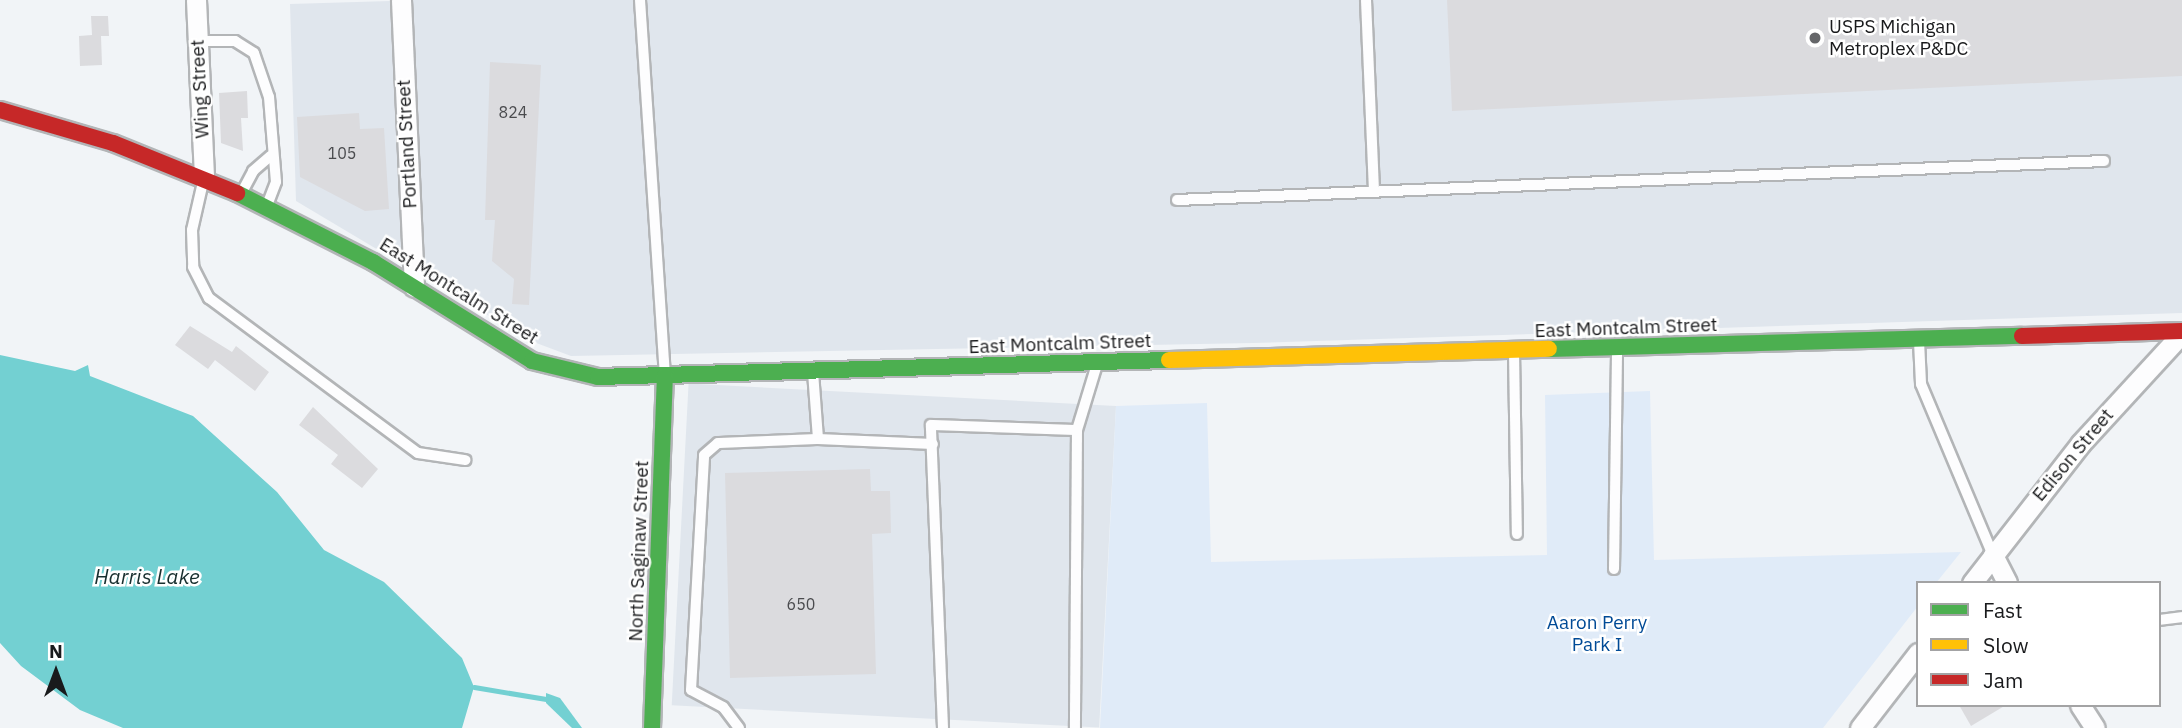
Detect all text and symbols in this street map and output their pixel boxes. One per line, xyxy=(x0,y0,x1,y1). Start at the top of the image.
place label: USPS Michigan Metroplex P&DC xyxy=(1829,16,1968,60)
marker: USPS Michigan Metroplex P&DC xyxy=(1807,30,1823,46)
street label: Wing Street xyxy=(186,39,214,139)
street label: Portland Street xyxy=(392,79,422,209)
house number: 824 xyxy=(499,102,527,122)
house number: 105 xyxy=(328,143,356,163)
street label: East Montcalm Street xyxy=(375,233,543,349)
street label: East Montcalm Street xyxy=(1534,313,1718,343)
street label: East Montcalm Street xyxy=(968,329,1152,359)
street label: Edison Street xyxy=(2028,404,2118,506)
street label: North Saginaw Street xyxy=(624,460,654,642)
water label: Harris Lake xyxy=(94,563,200,589)
legend xyxy=(1916,581,2161,707)
house number: 650 xyxy=(787,594,815,614)
text: Fast xyxy=(1983,596,2023,624)
park label: Aaron Perry Park I xyxy=(1547,612,1647,656)
text: Slow xyxy=(1983,631,2029,659)
north arrow xyxy=(21,637,91,707)
text: N xyxy=(49,639,63,663)
text: Jam xyxy=(1983,666,2023,694)

